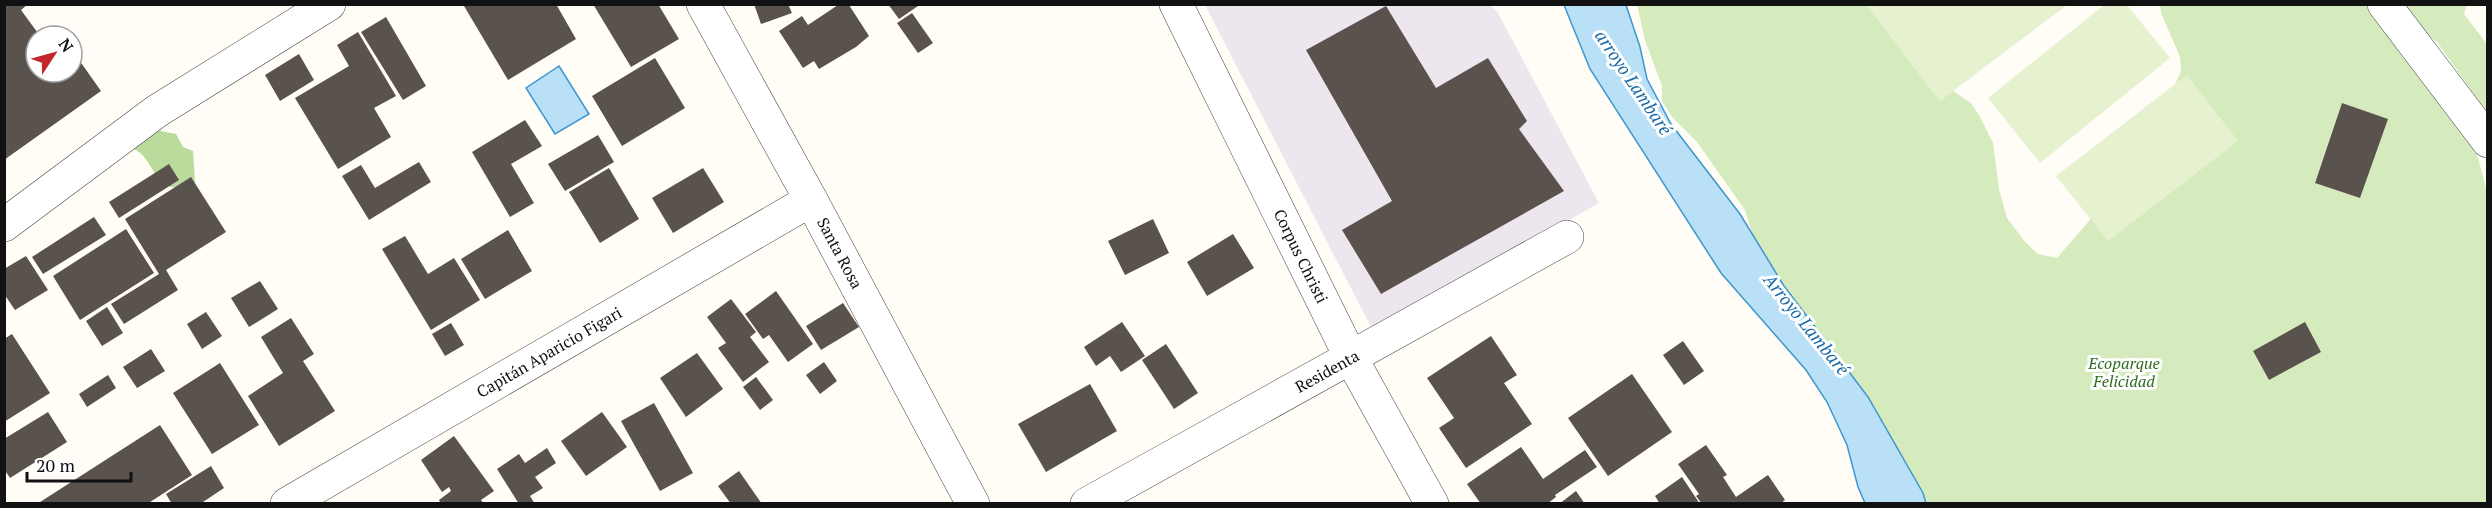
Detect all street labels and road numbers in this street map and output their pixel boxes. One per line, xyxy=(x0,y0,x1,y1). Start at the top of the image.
street label: Corpus Christi xyxy=(1269,205,1333,307)
street label: Santa Rosa xyxy=(812,213,868,293)
street label: Capitán Aparicio Figari xyxy=(472,301,626,403)
street label: Residenta xyxy=(1291,344,1363,398)

